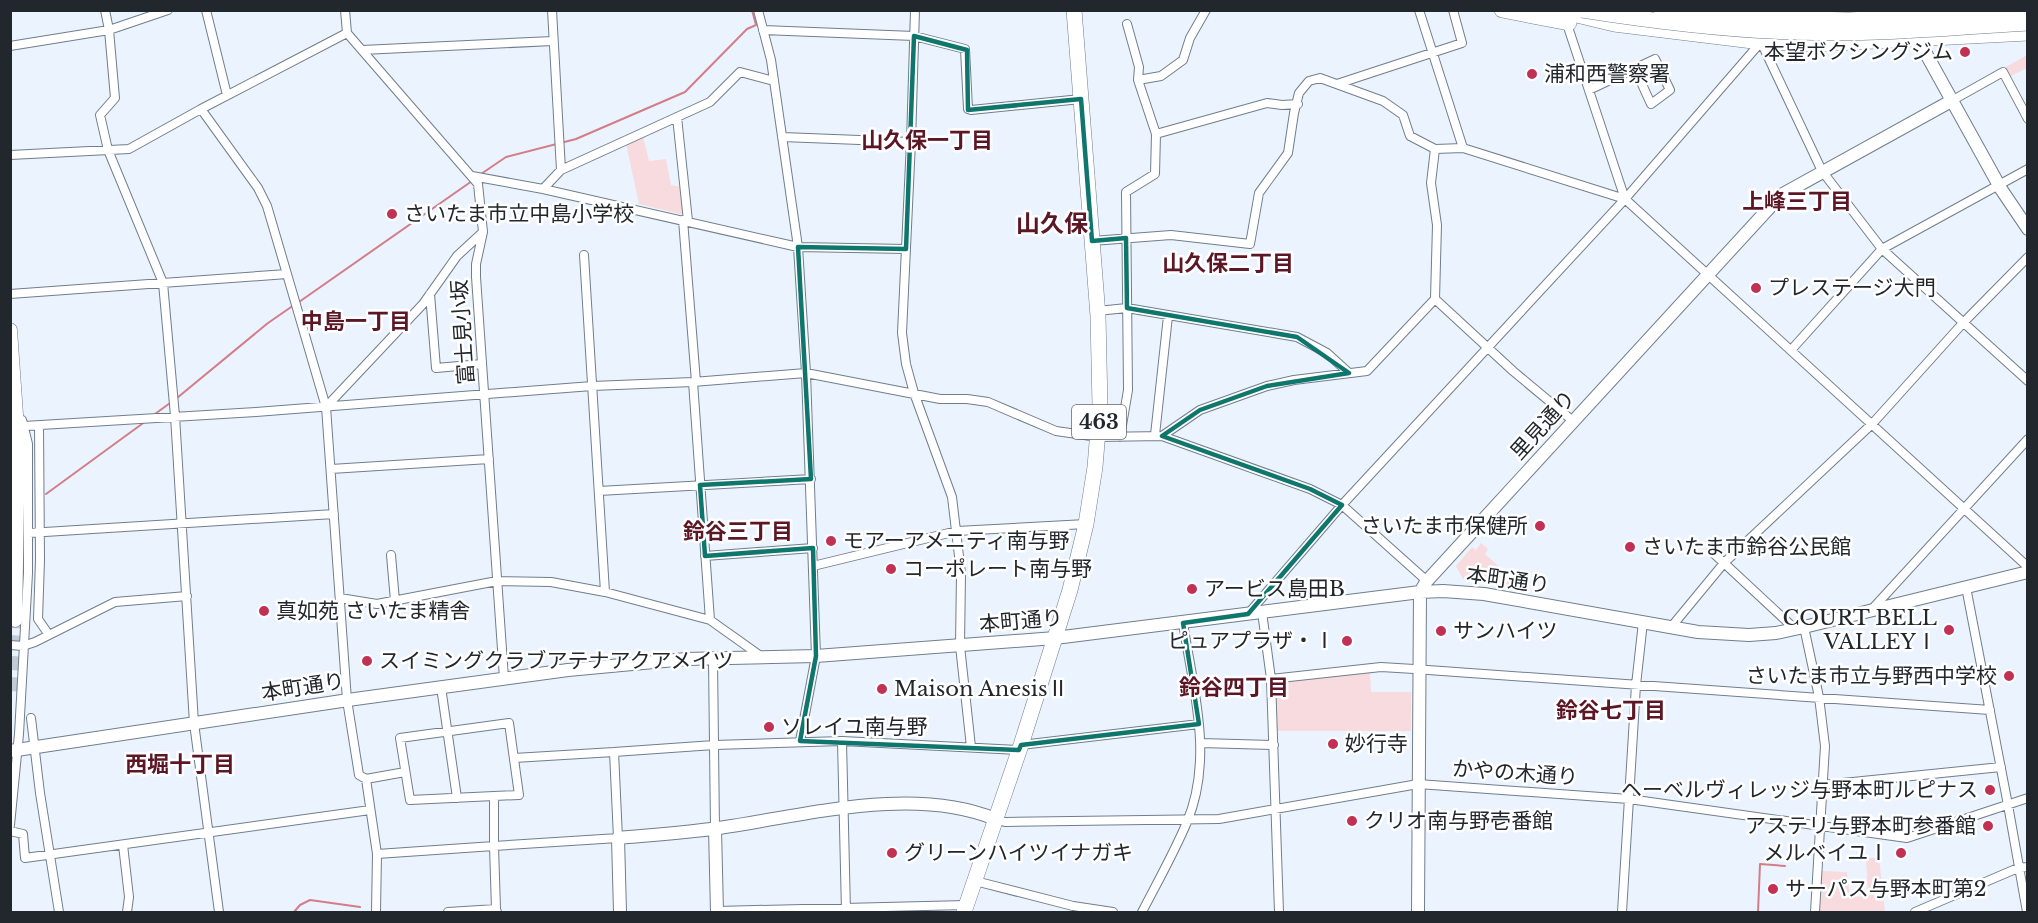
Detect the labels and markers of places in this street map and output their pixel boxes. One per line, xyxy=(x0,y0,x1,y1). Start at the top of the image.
place label: 本望ボクシングジム xyxy=(1764,39,1953,65)
marker: 本望ボクシングジム xyxy=(1958,45,1972,59)
place label: 浦和西警察署 xyxy=(1544,61,1670,87)
marker: 浦和西警察署 xyxy=(1525,67,1539,81)
place label: さいたま市立中島小学校 xyxy=(404,201,634,227)
marker: さいたま市立中島小学校 xyxy=(385,207,399,221)
place label: プレステージ大門 xyxy=(1768,275,1936,301)
marker: プレステージ大門 xyxy=(1749,281,1763,295)
place label: さいたま市保健所 xyxy=(1361,513,1528,539)
marker: さいたま市保健所 xyxy=(1533,519,1547,533)
place label: モアーアメニティ南与野 xyxy=(843,528,1070,554)
marker: モアーアメニティ南与野 xyxy=(824,534,838,548)
place label: さいたま市鈴谷公民館 xyxy=(1642,534,1851,560)
marker: さいたま市鈴谷公民館 xyxy=(1623,540,1637,554)
place label: コーポレート南与野 xyxy=(903,556,1092,582)
marker: コーポレート南与野 xyxy=(884,562,898,576)
place label: アービス島田B xyxy=(1204,576,1345,602)
marker: アービス島田B xyxy=(1185,582,1199,596)
place label: 真如苑 さいたま精舎 xyxy=(276,598,470,624)
marker: 真如苑 さいたま精舎 xyxy=(257,604,271,618)
place label: COURT BELL VALLEYⅠ xyxy=(1782,605,1937,655)
place label: サンハイツ xyxy=(1453,618,1558,644)
marker: COURT BELL VALLEYⅠ xyxy=(1942,623,1956,637)
marker: サンハイツ xyxy=(1434,624,1448,638)
place label: ピュアプラザ・Ⅰ xyxy=(1167,628,1335,654)
marker: ピュアプラザ・Ⅰ xyxy=(1340,634,1354,648)
place label: スイミングクラブアテナアクアメイツ xyxy=(379,648,733,674)
marker: スイミングクラブアテナアクアメイツ xyxy=(360,654,374,668)
place label: さいたま市立与野西中学校 xyxy=(1746,663,1997,689)
marker: さいたま市立与野西中学校 xyxy=(2002,669,2016,683)
place label: Maison AnesisⅡ xyxy=(894,676,1069,702)
marker: Maison AnesisⅡ xyxy=(875,682,889,696)
place label: ソレイユ南与野 xyxy=(781,714,928,740)
marker: ソレイユ南与野 xyxy=(762,720,776,734)
place label: 妙行寺 xyxy=(1345,731,1408,757)
marker: 妙行寺 xyxy=(1326,737,1340,751)
place label: ヘーベルヴィレッジ与野本町ルピナス xyxy=(1621,777,1978,803)
marker: ヘーベルヴィレッジ与野本町ルピナス xyxy=(1983,783,1997,797)
place label: クリオ南与野壱番館 xyxy=(1364,808,1553,834)
place label: アステリ与野本町参番館 xyxy=(1745,813,1976,839)
marker: クリオ南与野壱番館 xyxy=(1345,814,1359,828)
marker: アステリ与野本町参番館 xyxy=(1981,819,1995,833)
place label: グリーンハイツイナガキ xyxy=(904,840,1133,866)
place label: メルベイユⅠ xyxy=(1763,840,1889,866)
marker: グリーンハイツイナガキ xyxy=(885,846,899,860)
marker: メルベイユⅠ xyxy=(1894,846,1908,860)
place label: サーパス与野本町第2 xyxy=(1785,876,1987,902)
marker: サーパス与野本町第2 xyxy=(1766,882,1780,896)

